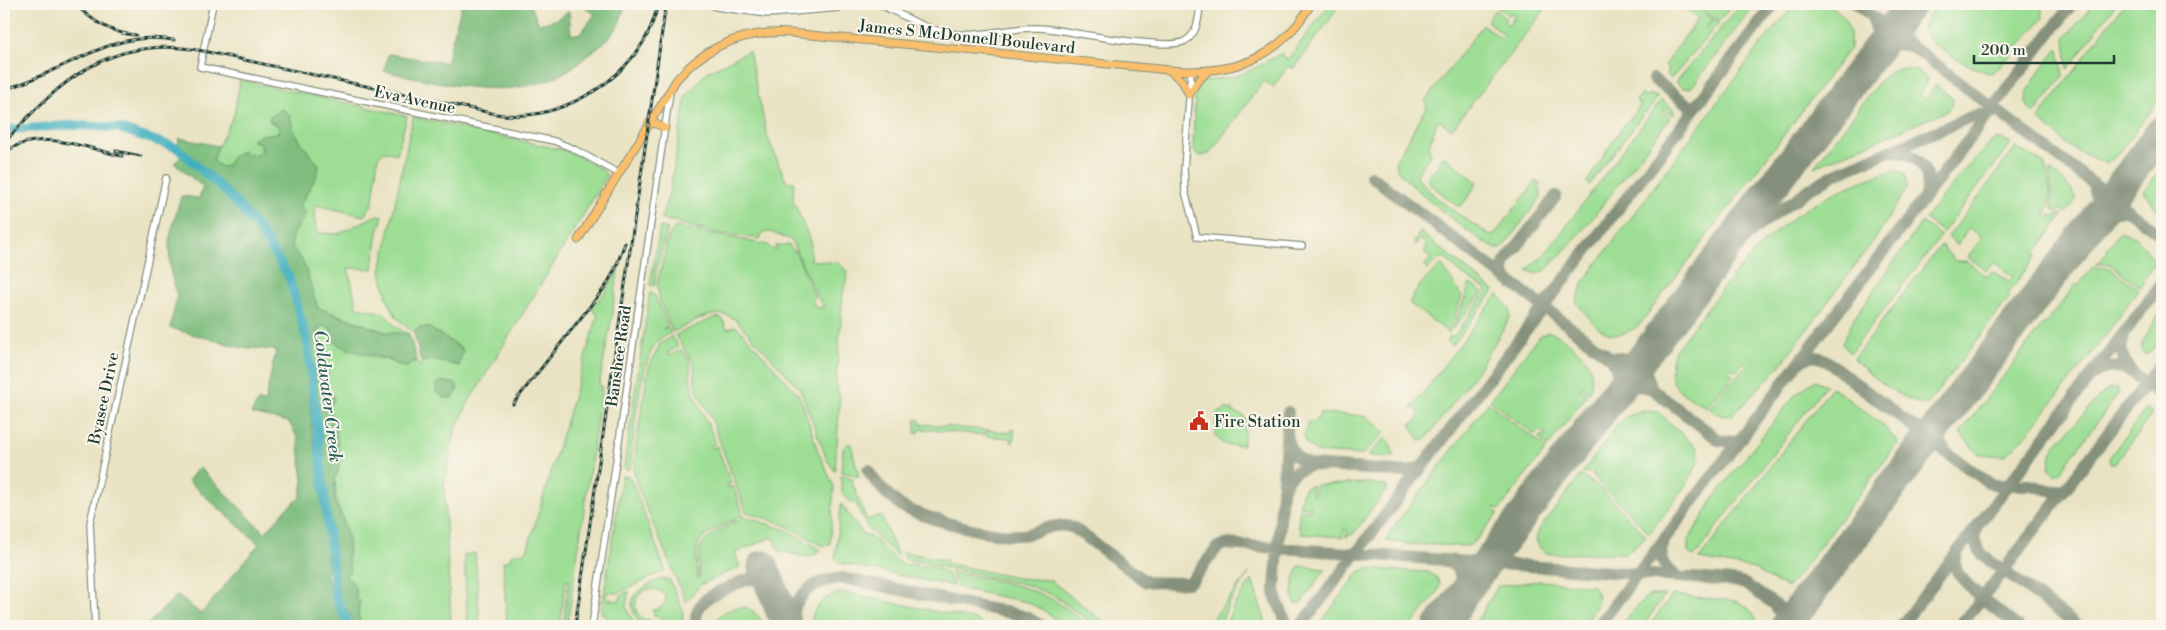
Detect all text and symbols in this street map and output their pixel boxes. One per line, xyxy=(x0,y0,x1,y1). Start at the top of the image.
street label: James S McDonnell Boulevard xyxy=(857,16,1076,58)
scale bar xyxy=(1974,32,2114,64)
text: 200 m xyxy=(1981,41,2026,60)
street label: Eva Avenue xyxy=(372,82,457,118)
street label: Banshee Road xyxy=(602,304,636,409)
water label: Coldwater Creek xyxy=(308,329,347,464)
street label: Byasee Drive xyxy=(84,350,124,447)
public building icon: Fire Station xyxy=(1188,410,1210,432)
place label: Fire Station xyxy=(1214,412,1301,432)

